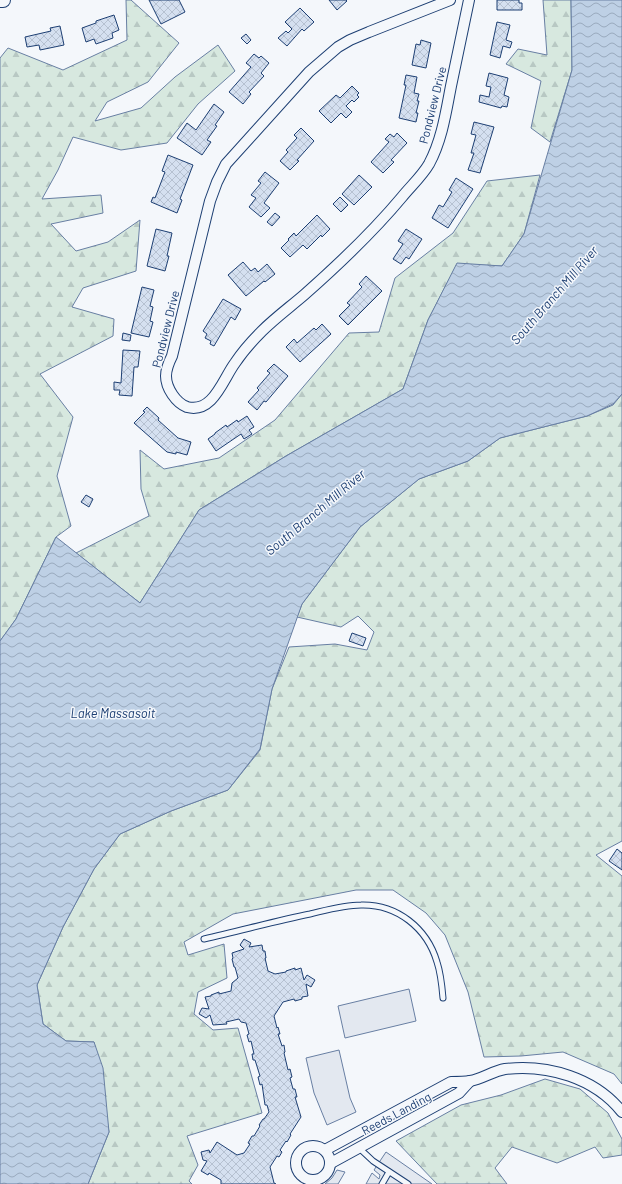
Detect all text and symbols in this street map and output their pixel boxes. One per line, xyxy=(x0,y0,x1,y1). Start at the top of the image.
street label: Pondview Drive xyxy=(416,65,448,145)
water label: South Branch Mill River xyxy=(507,242,601,348)
street label: Pondview Drive xyxy=(149,289,181,369)
water label: South Branch Mill River xyxy=(262,465,368,558)
water label: Lake Massasoit xyxy=(71,705,156,721)
street label: Reeds Landing xyxy=(359,1089,433,1137)

